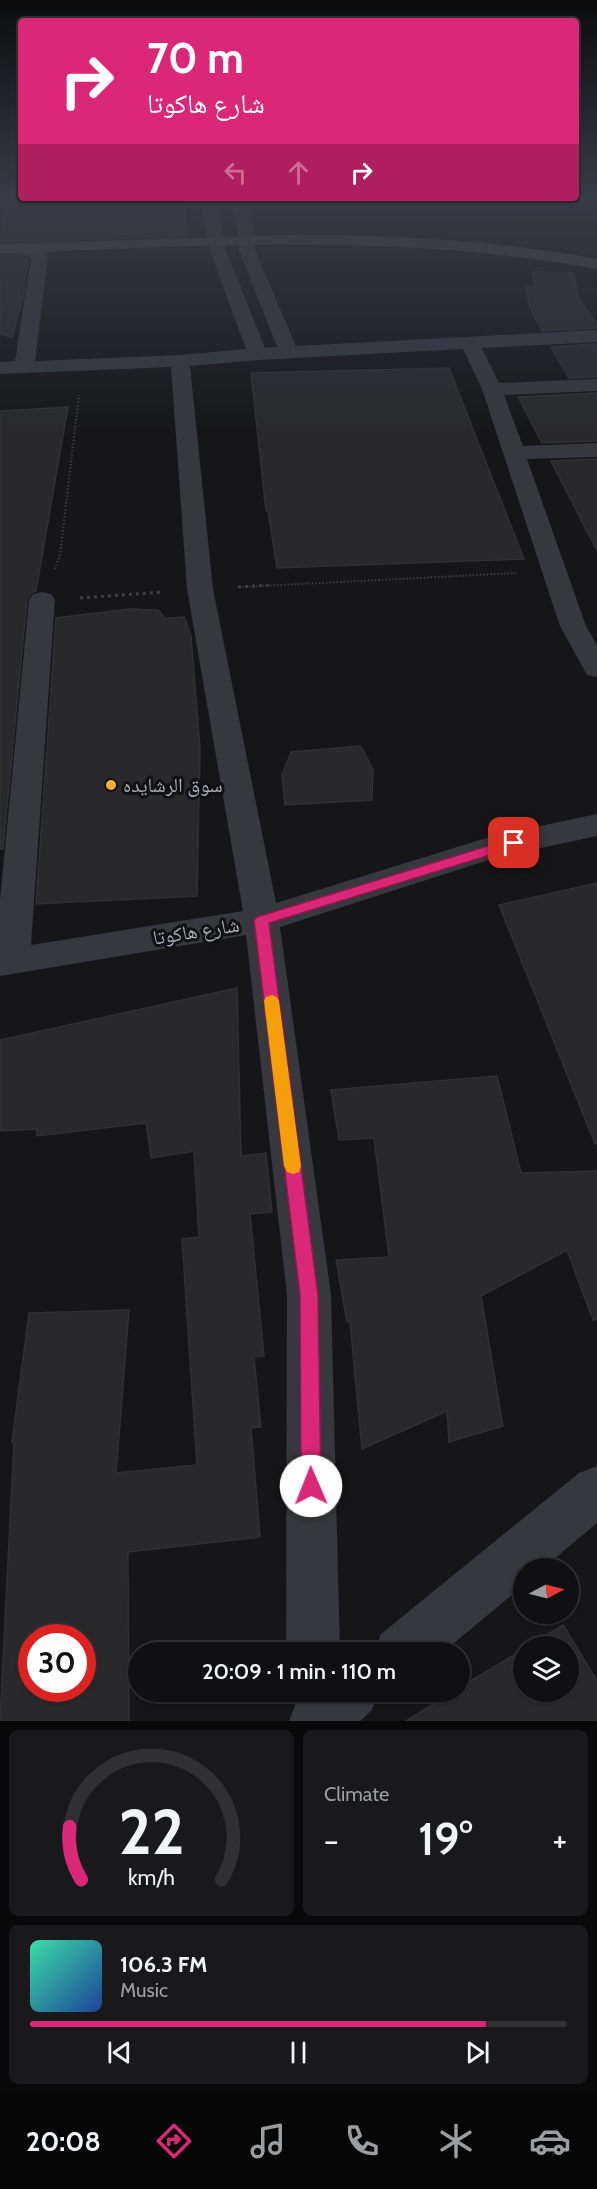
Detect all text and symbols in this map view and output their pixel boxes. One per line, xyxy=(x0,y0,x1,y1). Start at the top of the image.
text: 70 m xyxy=(147,32,244,84)
icon: right xyxy=(48,42,126,120)
text: شارع هاكوتا xyxy=(147,87,265,120)
icon: left xyxy=(219,156,252,189)
icon: ahead xyxy=(282,156,315,189)
icon: right xyxy=(345,156,378,189)
place label: سوق الرشايده xyxy=(123,773,223,797)
marker: سوق الرشايده xyxy=(104,778,118,792)
pin xyxy=(488,817,539,868)
icon: arrive xyxy=(497,826,530,859)
street label: شارع هاكوتا xyxy=(151,912,241,951)
position arrow xyxy=(279,1454,343,1518)
north arrow xyxy=(513,1558,579,1624)
map controls xyxy=(513,1558,579,1702)
speed limit sign: 30 xyxy=(18,1624,96,1702)
button: layers xyxy=(513,1636,579,1702)
text: 20:09 · 1 min · 110 m xyxy=(202,1658,396,1685)
text: Climate xyxy=(324,1782,389,1806)
text: 22 xyxy=(118,1794,185,1870)
text: 19° xyxy=(418,1812,473,1866)
text: − xyxy=(324,1820,339,1860)
text: + xyxy=(552,1820,567,1860)
text: km/h xyxy=(128,1864,175,1890)
text: 106.3 FM xyxy=(120,1951,207,1978)
text: Music xyxy=(120,1978,168,2002)
icon: previous xyxy=(103,2036,136,2069)
icon: pause xyxy=(282,2036,315,2069)
icon: next xyxy=(461,2036,494,2069)
icon: directions xyxy=(153,2120,195,2162)
icon: music xyxy=(247,2120,289,2162)
icon: phone xyxy=(341,2120,383,2162)
icon: climate xyxy=(435,2120,477,2162)
icon: car xyxy=(529,2120,571,2162)
text: 20:08 xyxy=(26,2125,101,2158)

